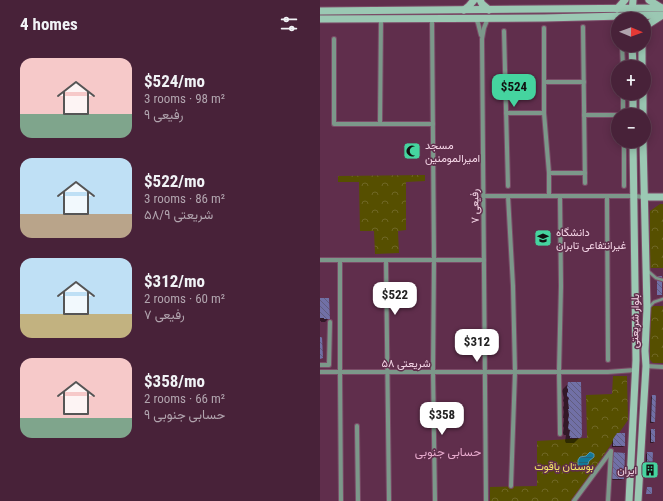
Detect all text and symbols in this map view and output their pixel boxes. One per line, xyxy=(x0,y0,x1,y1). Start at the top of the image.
north arrow xyxy=(611,12,651,52)
map controls xyxy=(611,12,651,148)
icon: filters xyxy=(278,13,300,35)
text: 4 homes xyxy=(20,14,78,34)
button: + xyxy=(611,60,651,100)
text: $524/mo xyxy=(144,71,205,91)
icon: home xyxy=(52,74,100,122)
pin: $524 xyxy=(490,74,538,108)
text: $524 xyxy=(501,79,527,94)
text: 3 rooms · 98 m² xyxy=(144,91,225,106)
text: رفیعی ۹ xyxy=(144,107,183,122)
button: − xyxy=(611,108,651,148)
place label: مسجد امیرالمومنین xyxy=(425,139,480,165)
mosque icon: مسجد امیرالمومنین xyxy=(402,141,422,161)
text: $522/mo xyxy=(144,171,205,191)
icon: home xyxy=(52,174,100,222)
street label: رفیعی ۷ xyxy=(468,188,482,223)
text: 3 rooms · 86 m² xyxy=(144,191,225,206)
text: شریعتی ۵۸/۹ xyxy=(144,207,213,222)
place label: دانشگاه غیرانتفاعی تابران xyxy=(556,226,627,252)
school or university icon: دانشگاه غیرانتفاعی تابران xyxy=(533,228,553,248)
text: $312/mo xyxy=(144,271,205,291)
icon: home xyxy=(52,274,100,322)
pin: $522 xyxy=(371,282,419,316)
text: $522 xyxy=(382,287,408,302)
text: 2 rooms · 60 m² xyxy=(144,291,225,306)
street label: بلوار شریعتی xyxy=(628,294,642,348)
text: رفیعی ۷ xyxy=(144,307,185,322)
pin: $312 xyxy=(453,329,501,363)
text: $312 xyxy=(464,334,490,349)
street label: شریعتی ۵۸ xyxy=(381,357,431,370)
text: $358/mo xyxy=(144,371,205,391)
icon: home xyxy=(52,374,100,422)
text: 2 rooms · 66 m² xyxy=(144,391,225,406)
pin: $358 xyxy=(418,402,466,436)
text: حسابی جنوبی ۹ xyxy=(144,407,225,422)
text: $358 xyxy=(429,407,455,422)
district label: حسابی جنوبی xyxy=(415,445,481,460)
park label: بوستان یاقوت xyxy=(534,460,594,473)
building icon: ایران xyxy=(640,460,660,480)
place label: ایران xyxy=(617,464,637,477)

